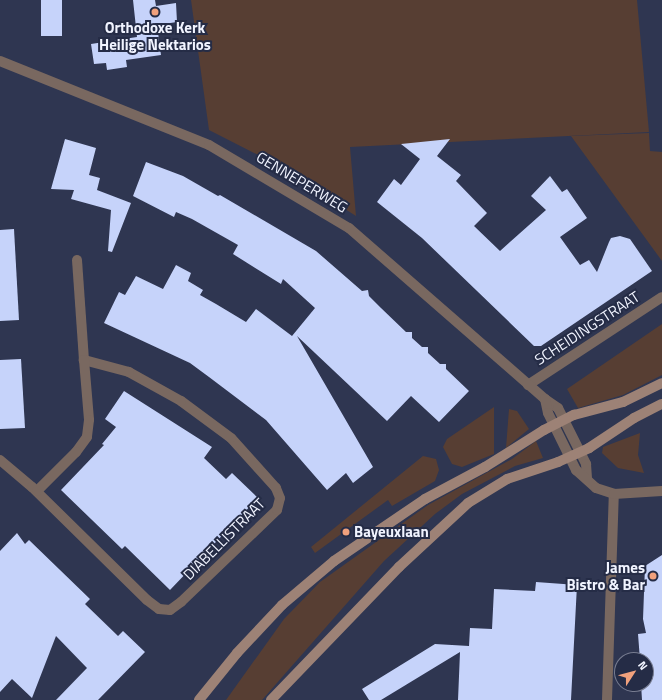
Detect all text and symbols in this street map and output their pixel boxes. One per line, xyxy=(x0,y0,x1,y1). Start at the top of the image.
marker: Orthodoxe Kerk Heilige Nektarios xyxy=(150,7,160,17)
place label: Orthodoxe Kerk Heilige Nektarios xyxy=(99,18,211,53)
street label: GENNEPERWEG xyxy=(253,148,351,216)
street label: SCHEIDINGSTRAAT xyxy=(531,287,643,369)
street label: DIABELLISTRAAT xyxy=(179,494,269,584)
place label: Bayeuxlaan xyxy=(354,523,429,541)
marker: Bayeuxlaan xyxy=(341,527,351,537)
place label: James Bistro & Bar xyxy=(566,558,645,593)
marker: James Bistro & Bar xyxy=(648,571,658,581)
north arrow xyxy=(614,652,654,692)
text: N xyxy=(634,658,652,673)

